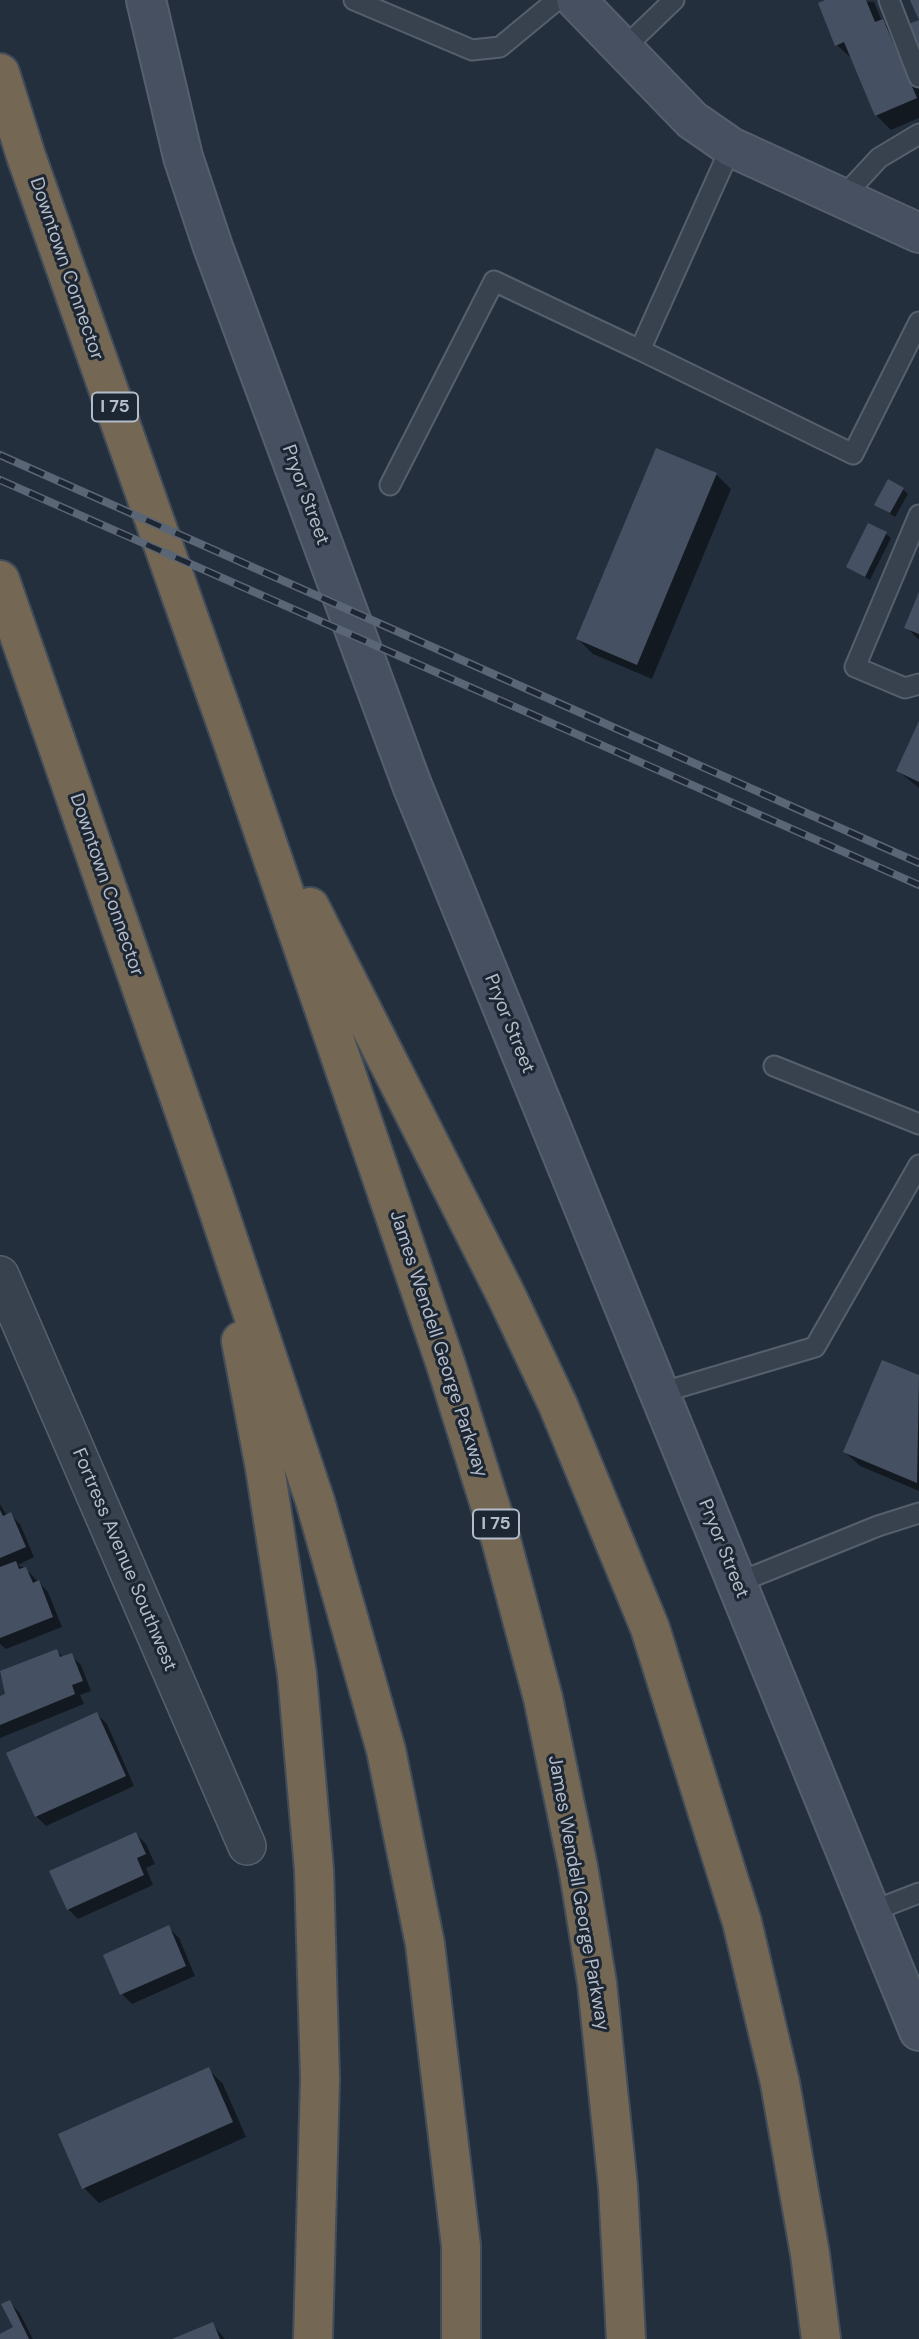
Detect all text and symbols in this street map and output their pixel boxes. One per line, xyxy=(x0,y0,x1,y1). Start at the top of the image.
street label: Downtown Connector xyxy=(24,175,108,363)
road number: I 75 xyxy=(92,393,138,422)
street label: Pryor Street xyxy=(276,442,334,548)
street label: Downtown Connector xyxy=(64,791,148,979)
street label: Pryor Street xyxy=(479,971,539,1077)
street label: James Wendell George Parkway xyxy=(384,1208,492,1480)
street label: Fortress Avenue Southwest xyxy=(67,1445,181,1675)
street label: Pryor Street xyxy=(693,1496,753,1602)
road number: I 75 xyxy=(473,1510,519,1539)
street label: James Wendell George Parkway xyxy=(543,1754,613,2032)

